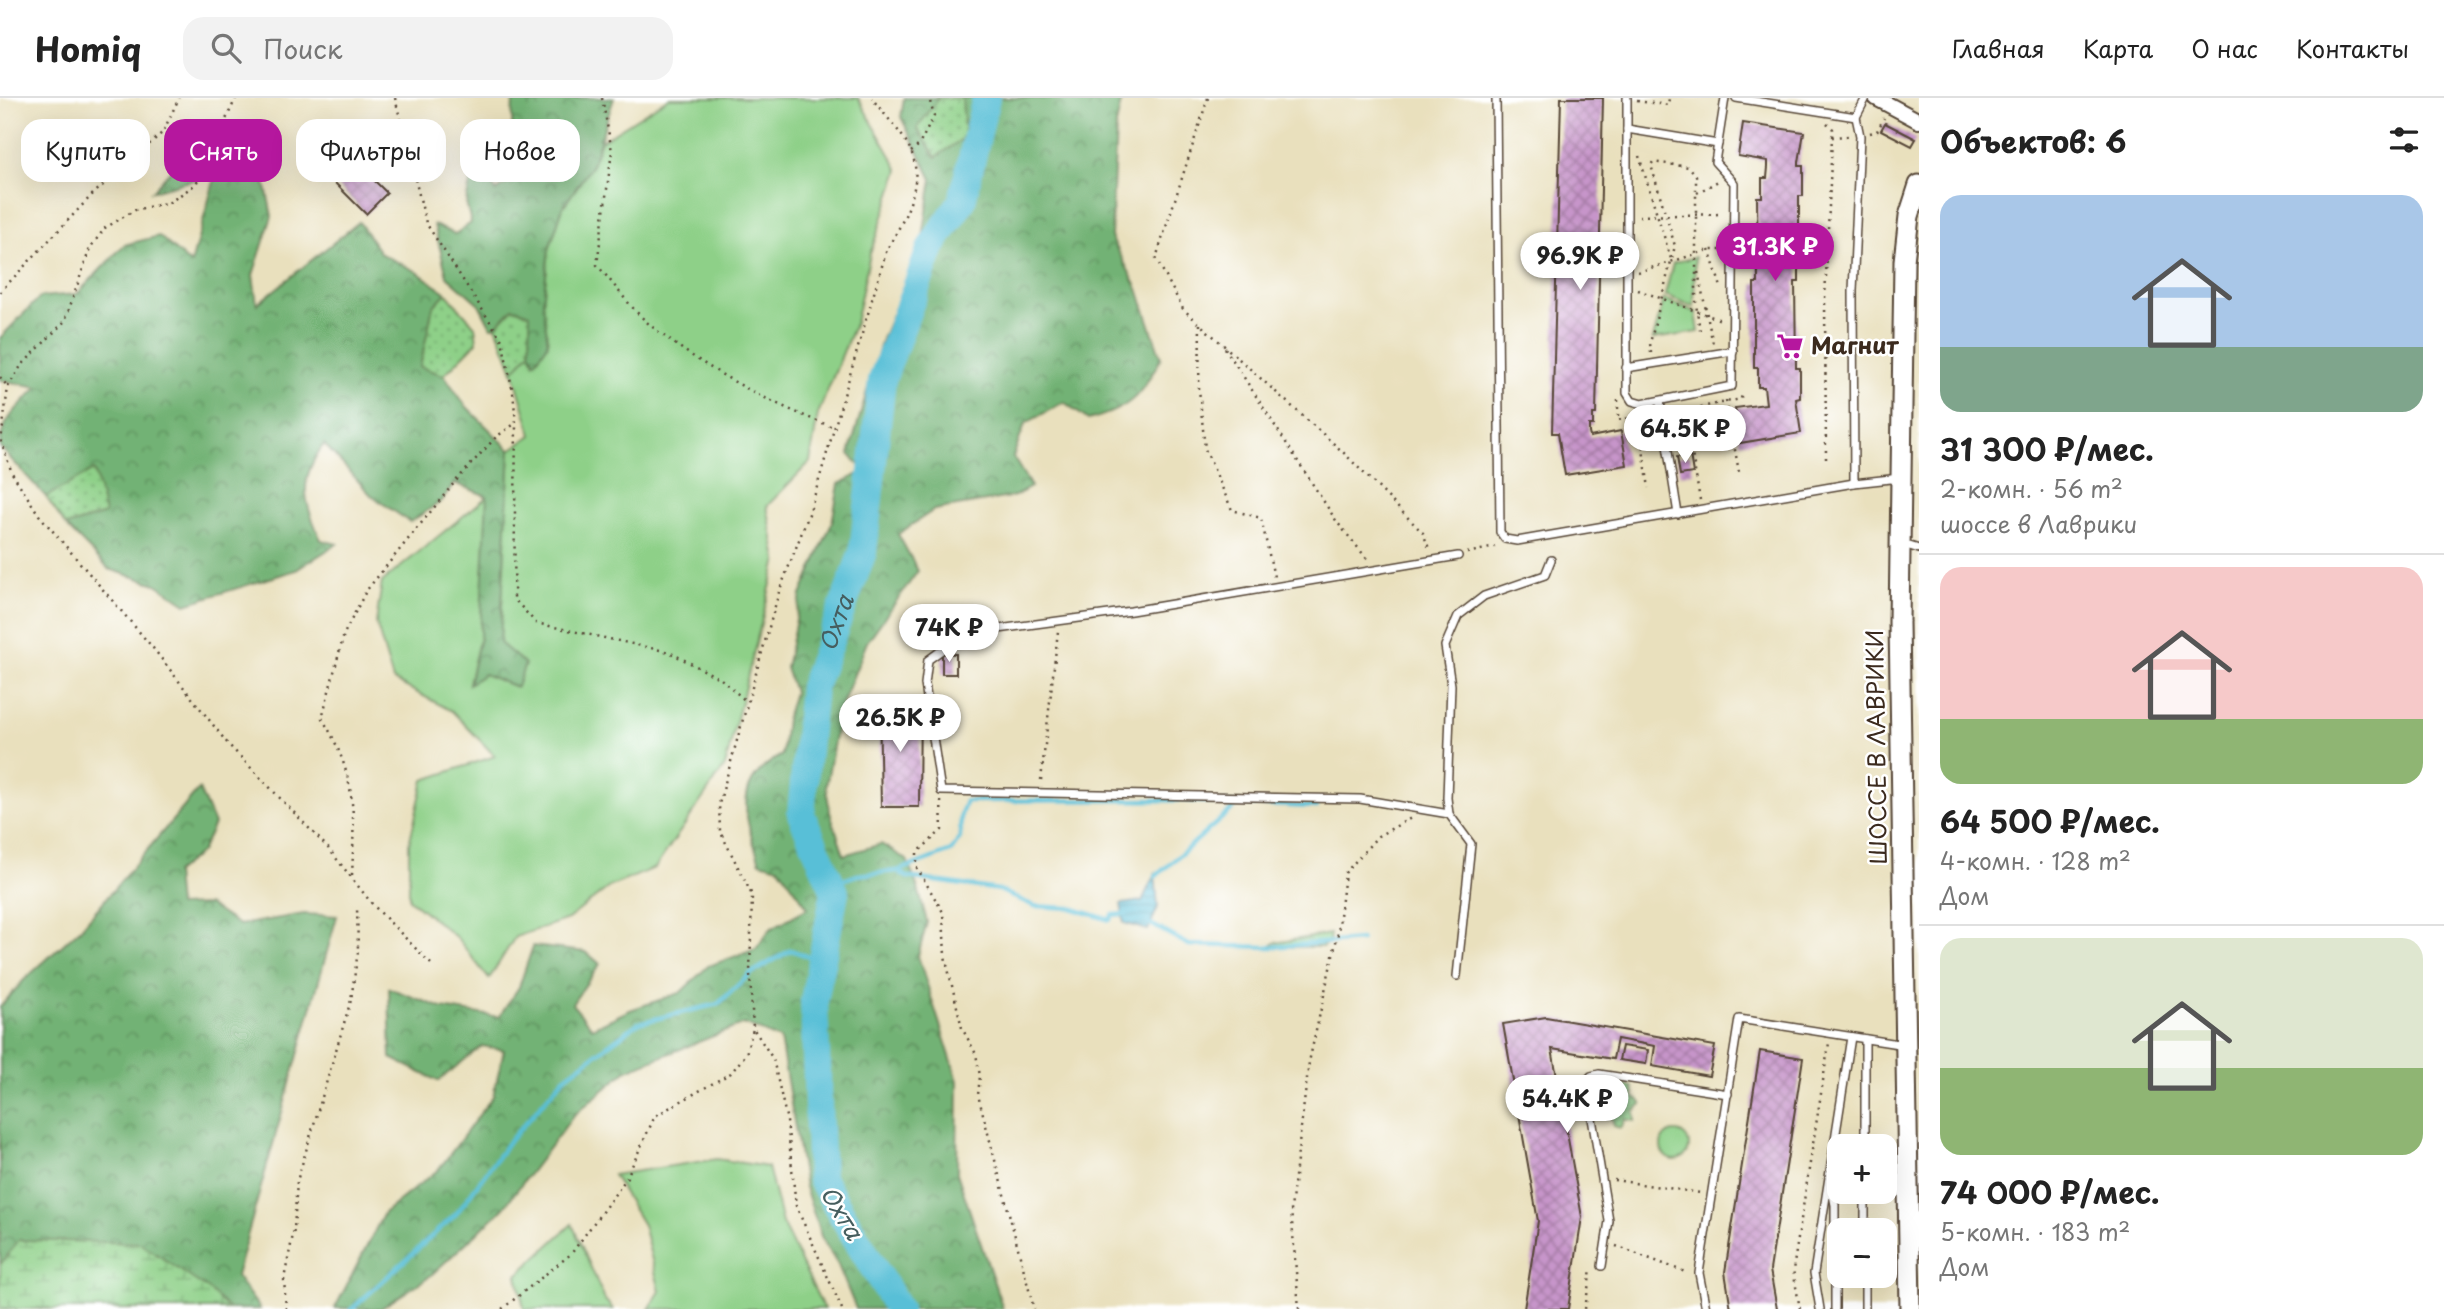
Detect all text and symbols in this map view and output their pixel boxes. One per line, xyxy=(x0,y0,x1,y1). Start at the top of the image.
search box xyxy=(183,17,673,80)
text: Homiq xyxy=(35,23,141,73)
icon: search xyxy=(207,29,245,67)
text: Поиск xyxy=(263,29,342,68)
text: Главная xyxy=(1952,30,2045,66)
text: Карта xyxy=(2083,30,2153,66)
text: О нас xyxy=(2191,30,2258,66)
text: Контакты xyxy=(2296,30,2409,66)
text: Объектов: 6 xyxy=(1940,118,2126,163)
chip: Купить xyxy=(21,119,150,182)
chip: Снять xyxy=(164,119,282,182)
chip: Фильтры xyxy=(296,119,446,182)
chip: Новое xyxy=(460,119,580,182)
icon: filters xyxy=(2385,121,2423,159)
pin: 31.3K ₽ xyxy=(1710,223,1840,283)
text: 31.3K ₽ xyxy=(1732,228,1818,263)
pin: 96.9K ₽ xyxy=(1515,232,1645,292)
text: 96.9K ₽ xyxy=(1536,237,1624,272)
icon: home xyxy=(2119,240,2245,366)
place label: Магнит xyxy=(1811,327,1900,362)
supermarket icon: Магнит xyxy=(1775,331,1805,361)
pin: 64.5K ₽ xyxy=(1620,406,1750,465)
text: 64.5K ₽ xyxy=(1640,410,1730,445)
text: 31 300 ₽/мес. xyxy=(1940,426,2154,471)
text: 2-комн. · 56 m² xyxy=(1940,471,2123,506)
text: шоссе в Лаврики xyxy=(1940,506,2137,541)
water label: Охта xyxy=(808,588,862,656)
pin: 74K ₽ xyxy=(900,604,998,664)
text: 74K ₽ xyxy=(915,609,983,644)
icon: home xyxy=(2119,612,2245,738)
street label: ШОССЕ В ЛАВРИКИ xyxy=(1856,629,1895,865)
pin: 26.5K ₽ xyxy=(835,694,965,754)
text: 26.5K ₽ xyxy=(855,699,945,734)
text: 64 500 ₽/мес. xyxy=(1940,798,2160,843)
text: 4-комн. · 128 m² xyxy=(1940,843,2131,878)
text: Дом xyxy=(1940,878,1989,913)
icon: home xyxy=(2119,983,2245,1109)
pin: 54.4K ₽ xyxy=(1502,1076,1632,1135)
text: 54.4K ₽ xyxy=(1521,1080,1613,1115)
map controls xyxy=(1827,1134,1897,1288)
button: + xyxy=(1827,1134,1897,1204)
text: 74 000 ₽/мес. xyxy=(1940,1169,2160,1214)
water label: Охта xyxy=(812,1178,873,1247)
text: 5-комн. · 183 m² xyxy=(1940,1214,2130,1249)
button: − xyxy=(1827,1218,1897,1288)
text: Дом xyxy=(1940,1249,1989,1284)

